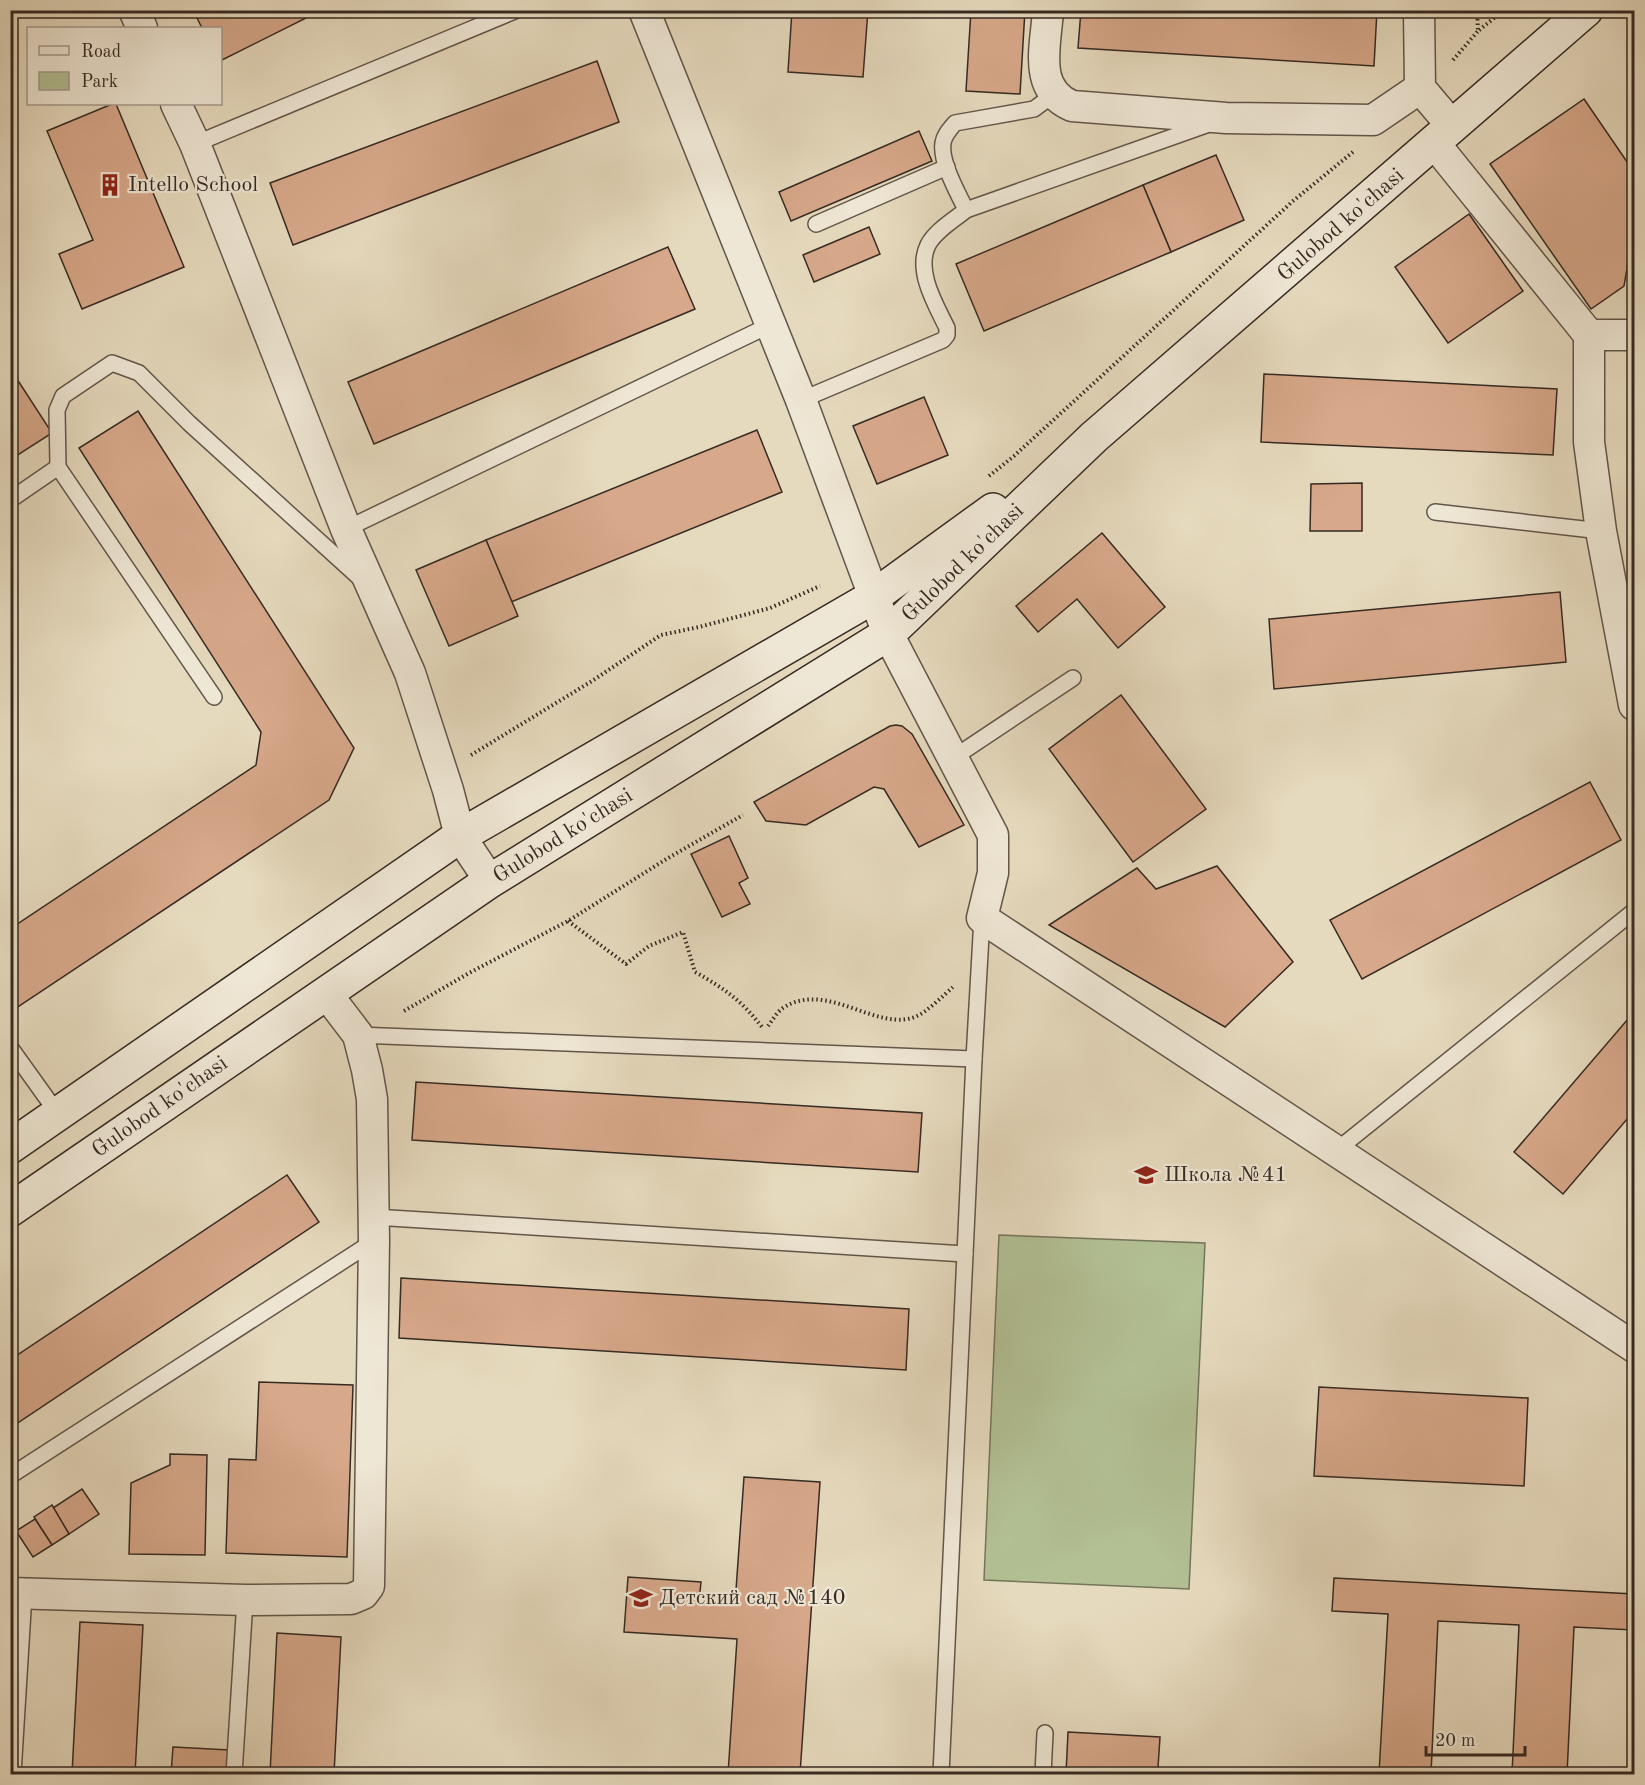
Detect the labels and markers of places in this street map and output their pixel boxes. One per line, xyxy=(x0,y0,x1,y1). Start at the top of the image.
building icon: Intello School xyxy=(97,172,123,198)
place label: Intello School xyxy=(128,174,258,196)
school or university icon: Школа №41 xyxy=(1133,1162,1159,1188)
place label: Школа №41 xyxy=(1164,1164,1287,1186)
school or university icon: Детский сад №140 xyxy=(628,1585,654,1611)
place label: Детский сад №140 xyxy=(659,1587,845,1609)

